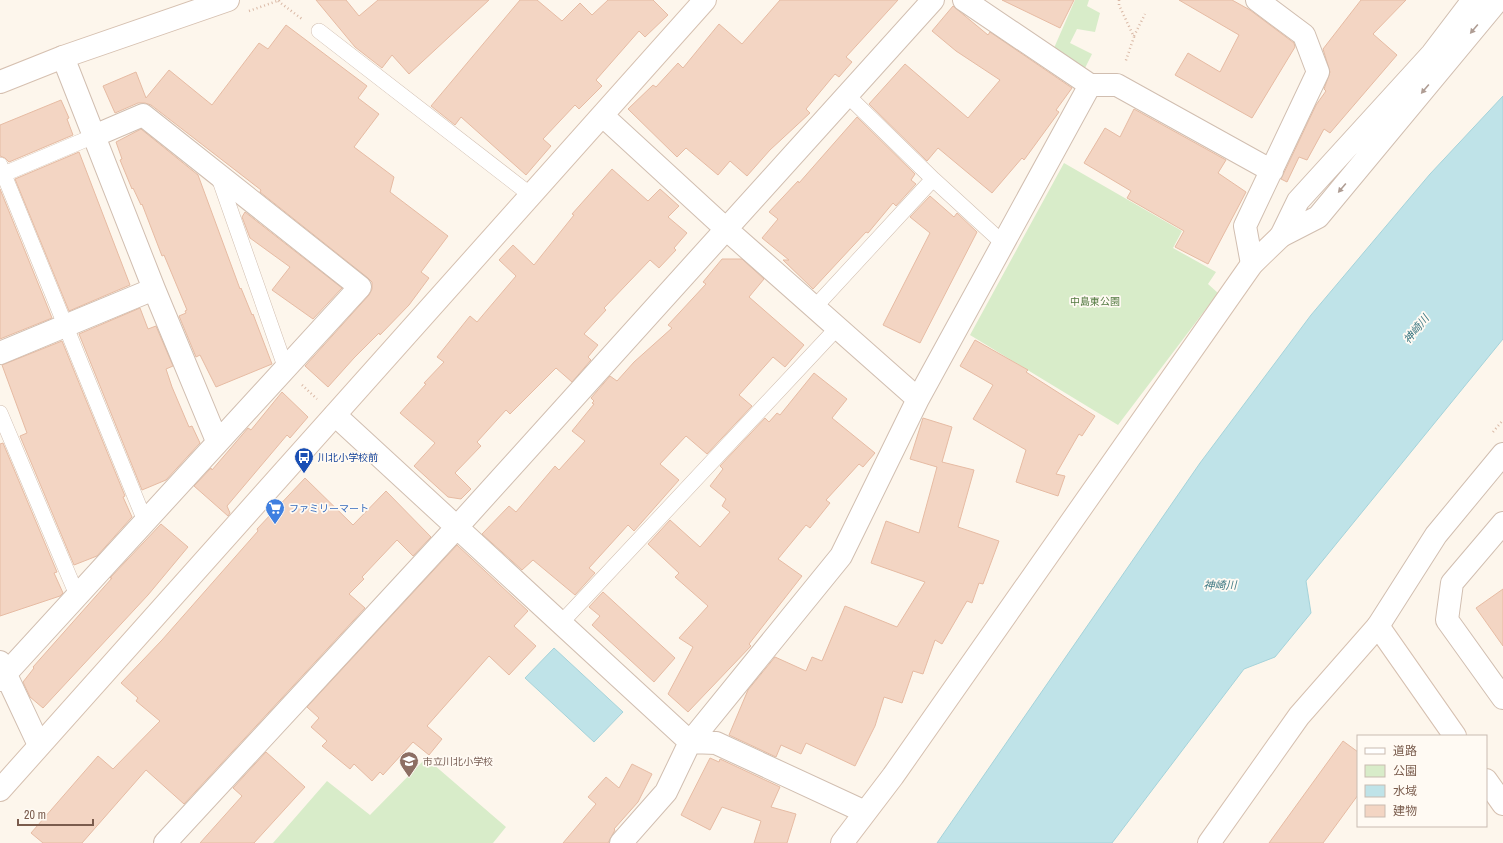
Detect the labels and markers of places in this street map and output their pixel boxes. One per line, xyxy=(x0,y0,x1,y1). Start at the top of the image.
bus stop icon: 川北小学校前 xyxy=(293,446,315,474)
place label: 川北小学校前 xyxy=(318,451,378,464)
supermarket icon: ファミリーマート xyxy=(264,497,286,525)
place label: ファミリーマート xyxy=(289,502,369,515)
school or university icon: 市立川北小学校 xyxy=(398,750,420,778)
place label: 市立川北小学校 xyxy=(423,755,493,768)

